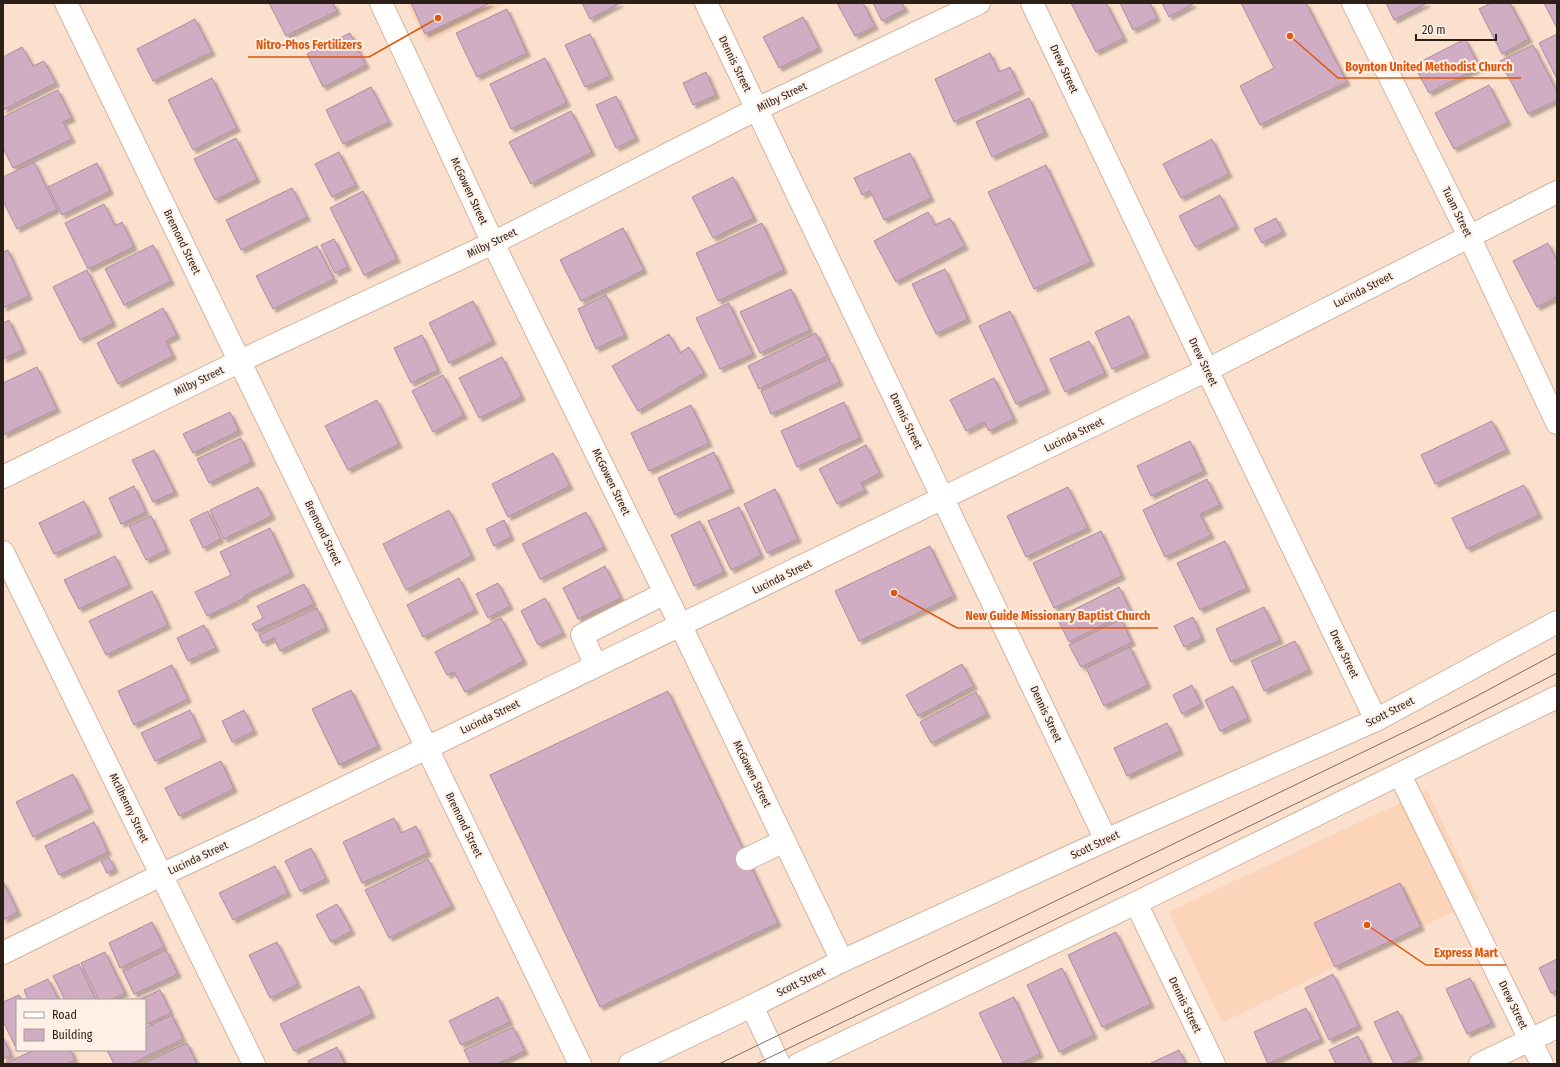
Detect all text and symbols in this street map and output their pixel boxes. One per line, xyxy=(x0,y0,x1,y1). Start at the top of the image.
scale bar xyxy=(1416,16,1496,42)
text: 20 m xyxy=(1422,23,1446,37)
callout: Nitro-Phos Fertilizers xyxy=(248,33,369,57)
street label: Dennis Street xyxy=(716,34,754,94)
text: Nitro-Phos Fertilizers xyxy=(256,38,363,52)
street label: Drew Street xyxy=(1047,43,1081,96)
callout: Boynton United Methodist Church xyxy=(1338,54,1521,78)
text: Boynton United Methodist Church xyxy=(1345,60,1513,74)
street label: Milby Street xyxy=(755,79,809,115)
street label: McGowen Street xyxy=(448,155,490,227)
street label: Tuam Street xyxy=(1439,185,1475,239)
street label: Bremond Street xyxy=(161,207,203,277)
street label: Milby Street xyxy=(465,225,519,261)
street label: Lucinda Street xyxy=(1331,269,1395,310)
street label: Drew Street xyxy=(1186,336,1220,389)
street label: Milby Street xyxy=(172,363,226,399)
street label: Dennis Street xyxy=(887,391,925,451)
street label: Lucinda Street xyxy=(1042,415,1106,455)
street label: McGowen Street xyxy=(589,446,633,518)
street label: Bremond Street xyxy=(302,498,344,568)
street label: Lucinda Street xyxy=(750,557,814,597)
callout: New Guide Missionary Baptist Church xyxy=(957,604,1158,628)
text: New Guide Missionary Baptist Church xyxy=(966,609,1150,623)
street label: Drew Street xyxy=(1327,628,1361,681)
street label: Dennis Street xyxy=(1027,684,1065,745)
street label: Scott Street xyxy=(1364,694,1417,730)
street label: Lucinda Street xyxy=(458,697,522,737)
street label: McGowen Street xyxy=(730,738,774,810)
street label: McIlhenny Street xyxy=(107,771,152,845)
street label: Bremond Street xyxy=(443,790,485,860)
street label: Scott Street xyxy=(1068,828,1122,862)
street label: Lucinda Street xyxy=(166,838,230,878)
callout: Express Mart xyxy=(1426,941,1506,965)
text: Express Mart xyxy=(1434,946,1499,960)
street label: Scott Street xyxy=(775,964,828,999)
street label: Dennis Street xyxy=(1166,975,1204,1035)
street label: Drew Street xyxy=(1496,979,1530,1032)
legend xyxy=(16,999,146,1051)
text: Road xyxy=(52,1008,77,1022)
text: Building xyxy=(52,1028,93,1042)

